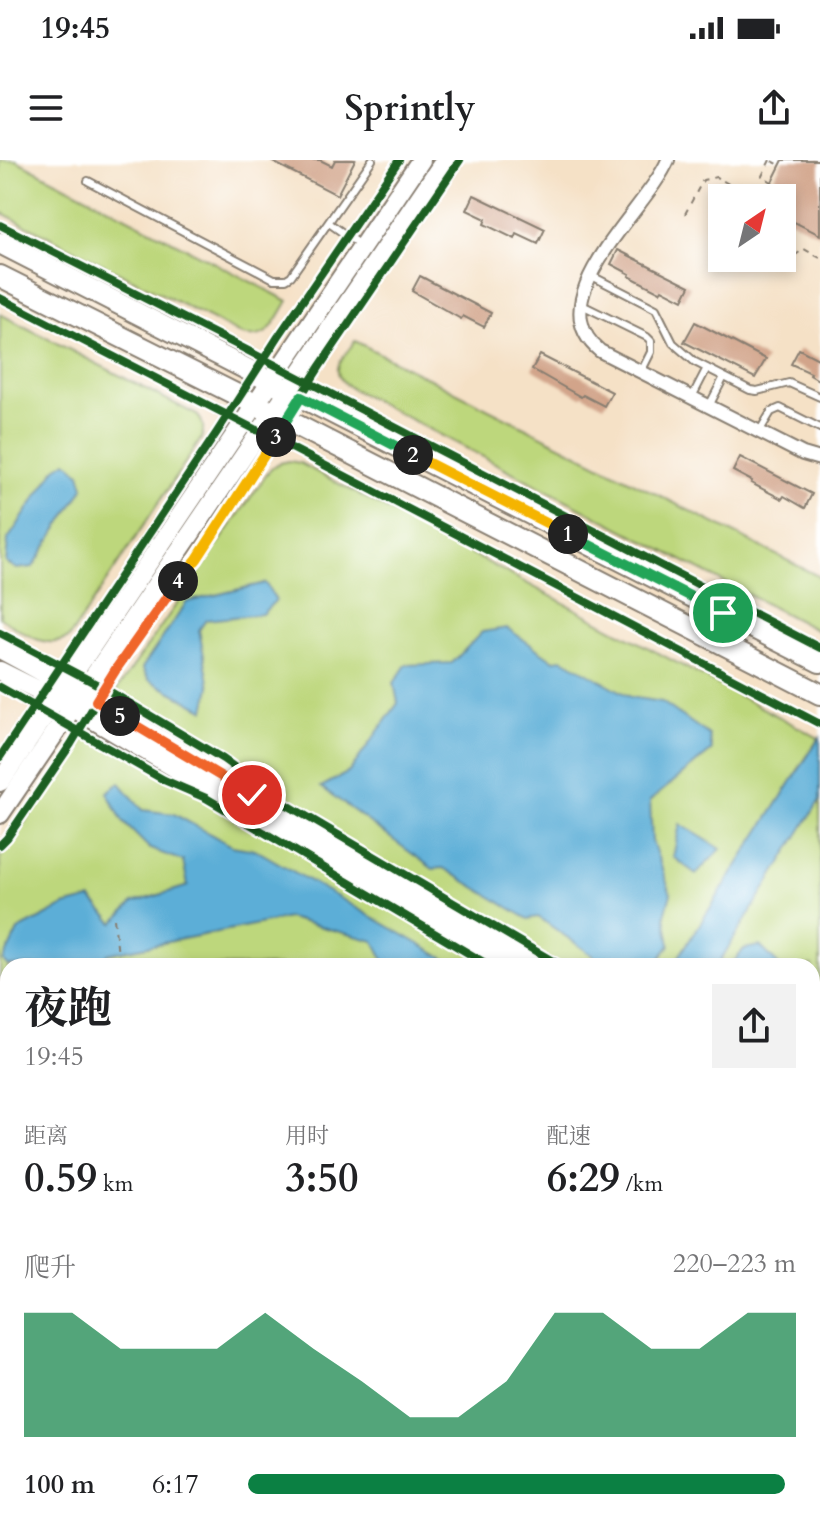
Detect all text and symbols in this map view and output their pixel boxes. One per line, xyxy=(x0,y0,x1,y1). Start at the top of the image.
text: 19:45 xyxy=(40,8,110,49)
text: Sprintly xyxy=(344,84,476,133)
icon: menu xyxy=(24,86,68,130)
icon: share xyxy=(752,86,796,130)
north arrow xyxy=(708,184,796,272)
map controls xyxy=(708,184,796,272)
pin: 3 xyxy=(256,417,296,457)
text: 3 xyxy=(270,422,282,452)
pin: 2 xyxy=(393,435,433,475)
text: 2 xyxy=(407,440,419,470)
pin: 1 xyxy=(548,514,588,554)
text: 1 xyxy=(562,519,574,549)
pin: 4 xyxy=(158,561,198,601)
text: 4 xyxy=(172,566,184,596)
pin xyxy=(689,579,757,647)
icon: arrive xyxy=(701,591,745,635)
pin: 5 xyxy=(100,696,140,736)
text: 5 xyxy=(114,701,126,731)
pin xyxy=(218,761,286,829)
icon: check xyxy=(230,773,274,817)
text: 夜跑 xyxy=(24,979,112,1039)
button: share xyxy=(712,984,796,1068)
text: 19:45 xyxy=(24,1039,84,1074)
text: 距离 xyxy=(24,1121,68,1151)
text: 用时 xyxy=(285,1121,329,1151)
text: 配速 xyxy=(547,1121,591,1151)
text: 0.59 xyxy=(24,1151,97,1206)
text: 3:50 xyxy=(285,1151,358,1206)
text: 6:29 xyxy=(547,1151,620,1206)
text: km xyxy=(97,1169,133,1199)
text: /km xyxy=(620,1169,663,1199)
text: 220–223 m xyxy=(673,1246,796,1281)
text: 爬升 xyxy=(24,1250,76,1285)
text: 100 m xyxy=(24,1467,95,1502)
text: 6:17 xyxy=(152,1467,199,1502)

